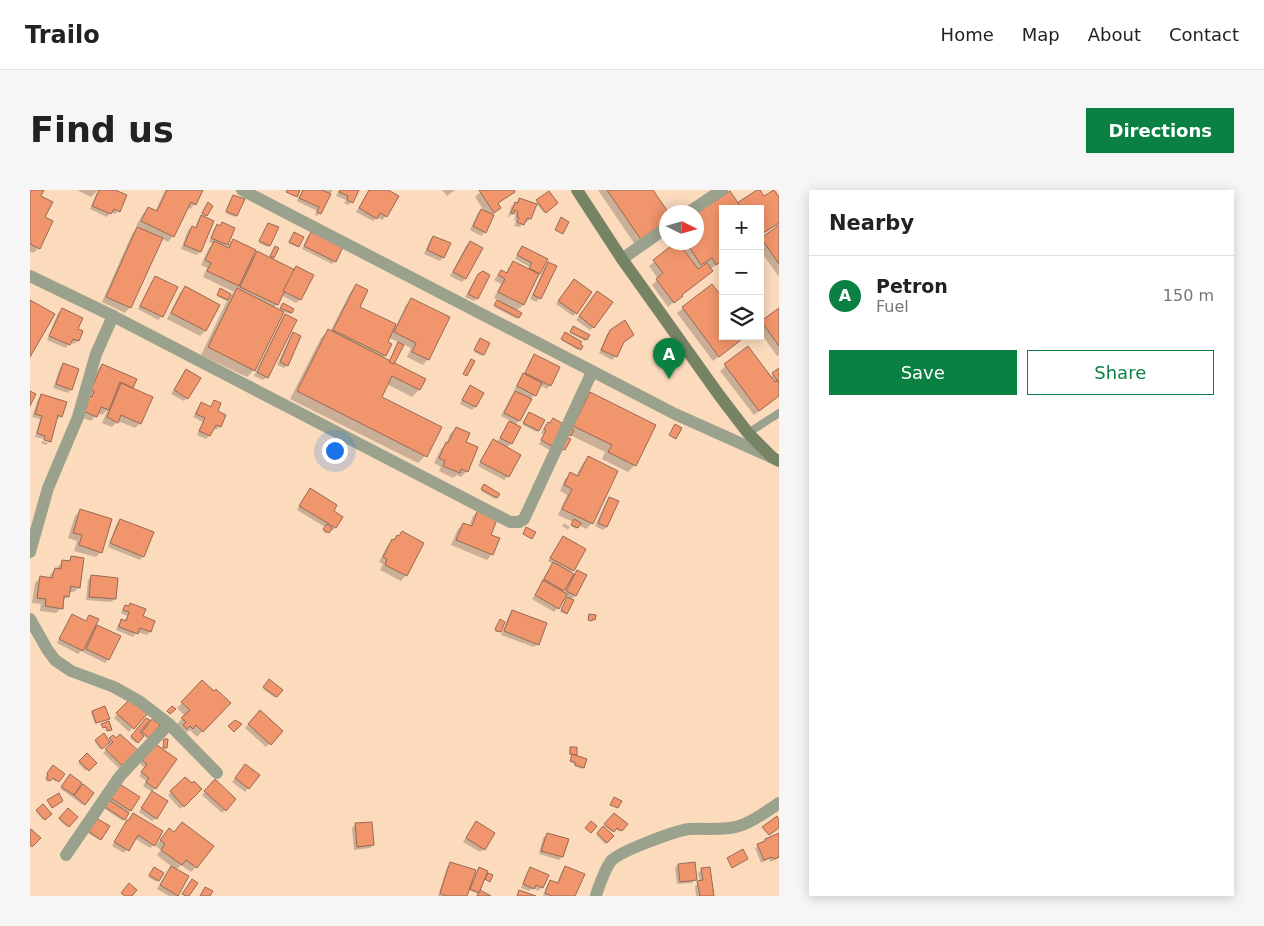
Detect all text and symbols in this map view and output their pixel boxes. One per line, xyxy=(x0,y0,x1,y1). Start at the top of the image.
text: Trailo xyxy=(25,21,100,49)
text: Home xyxy=(941,24,994,45)
text: Map xyxy=(1022,24,1060,45)
text: About xyxy=(1088,24,1141,45)
text: Contact xyxy=(1169,24,1239,45)
button: Directions xyxy=(1086,108,1234,153)
text: Find us xyxy=(30,110,174,150)
north arrow xyxy=(659,205,704,250)
map controls xyxy=(719,205,764,340)
button: + xyxy=(719,205,764,250)
text: Nearby xyxy=(829,211,914,235)
button: − xyxy=(719,250,764,295)
text: Petron xyxy=(876,275,948,297)
text: A xyxy=(839,286,851,305)
text: 150 m xyxy=(1163,286,1214,305)
button: layers xyxy=(719,295,764,340)
text: Fuel xyxy=(876,297,909,316)
pin: A xyxy=(653,338,685,379)
button: Save xyxy=(829,350,1017,395)
button: Share xyxy=(1027,350,1214,395)
your location xyxy=(322,438,348,464)

